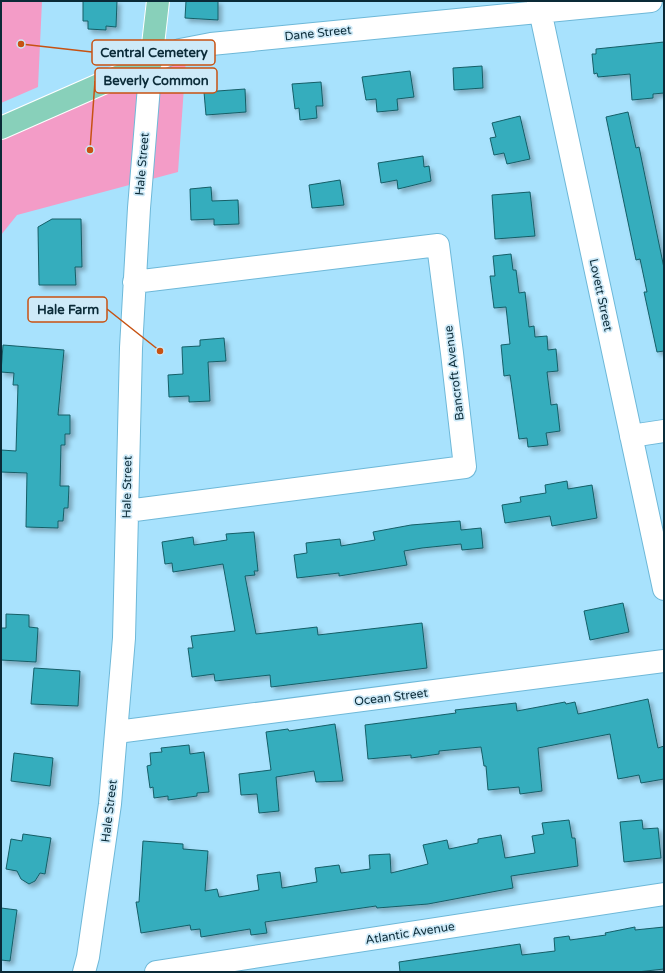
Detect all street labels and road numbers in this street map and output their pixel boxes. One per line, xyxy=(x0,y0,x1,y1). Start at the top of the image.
street label: Dane Street xyxy=(284,22,353,43)
street label: Hale Street xyxy=(132,132,152,196)
street label: Lovett Street xyxy=(586,257,616,333)
street label: Bancroft Avenue xyxy=(441,325,467,421)
street label: Hale Street xyxy=(119,455,135,519)
street label: Ocean Street xyxy=(353,685,429,708)
street label: Hale Street xyxy=(98,778,120,843)
street label: Atlantic Avenue xyxy=(364,919,456,947)

